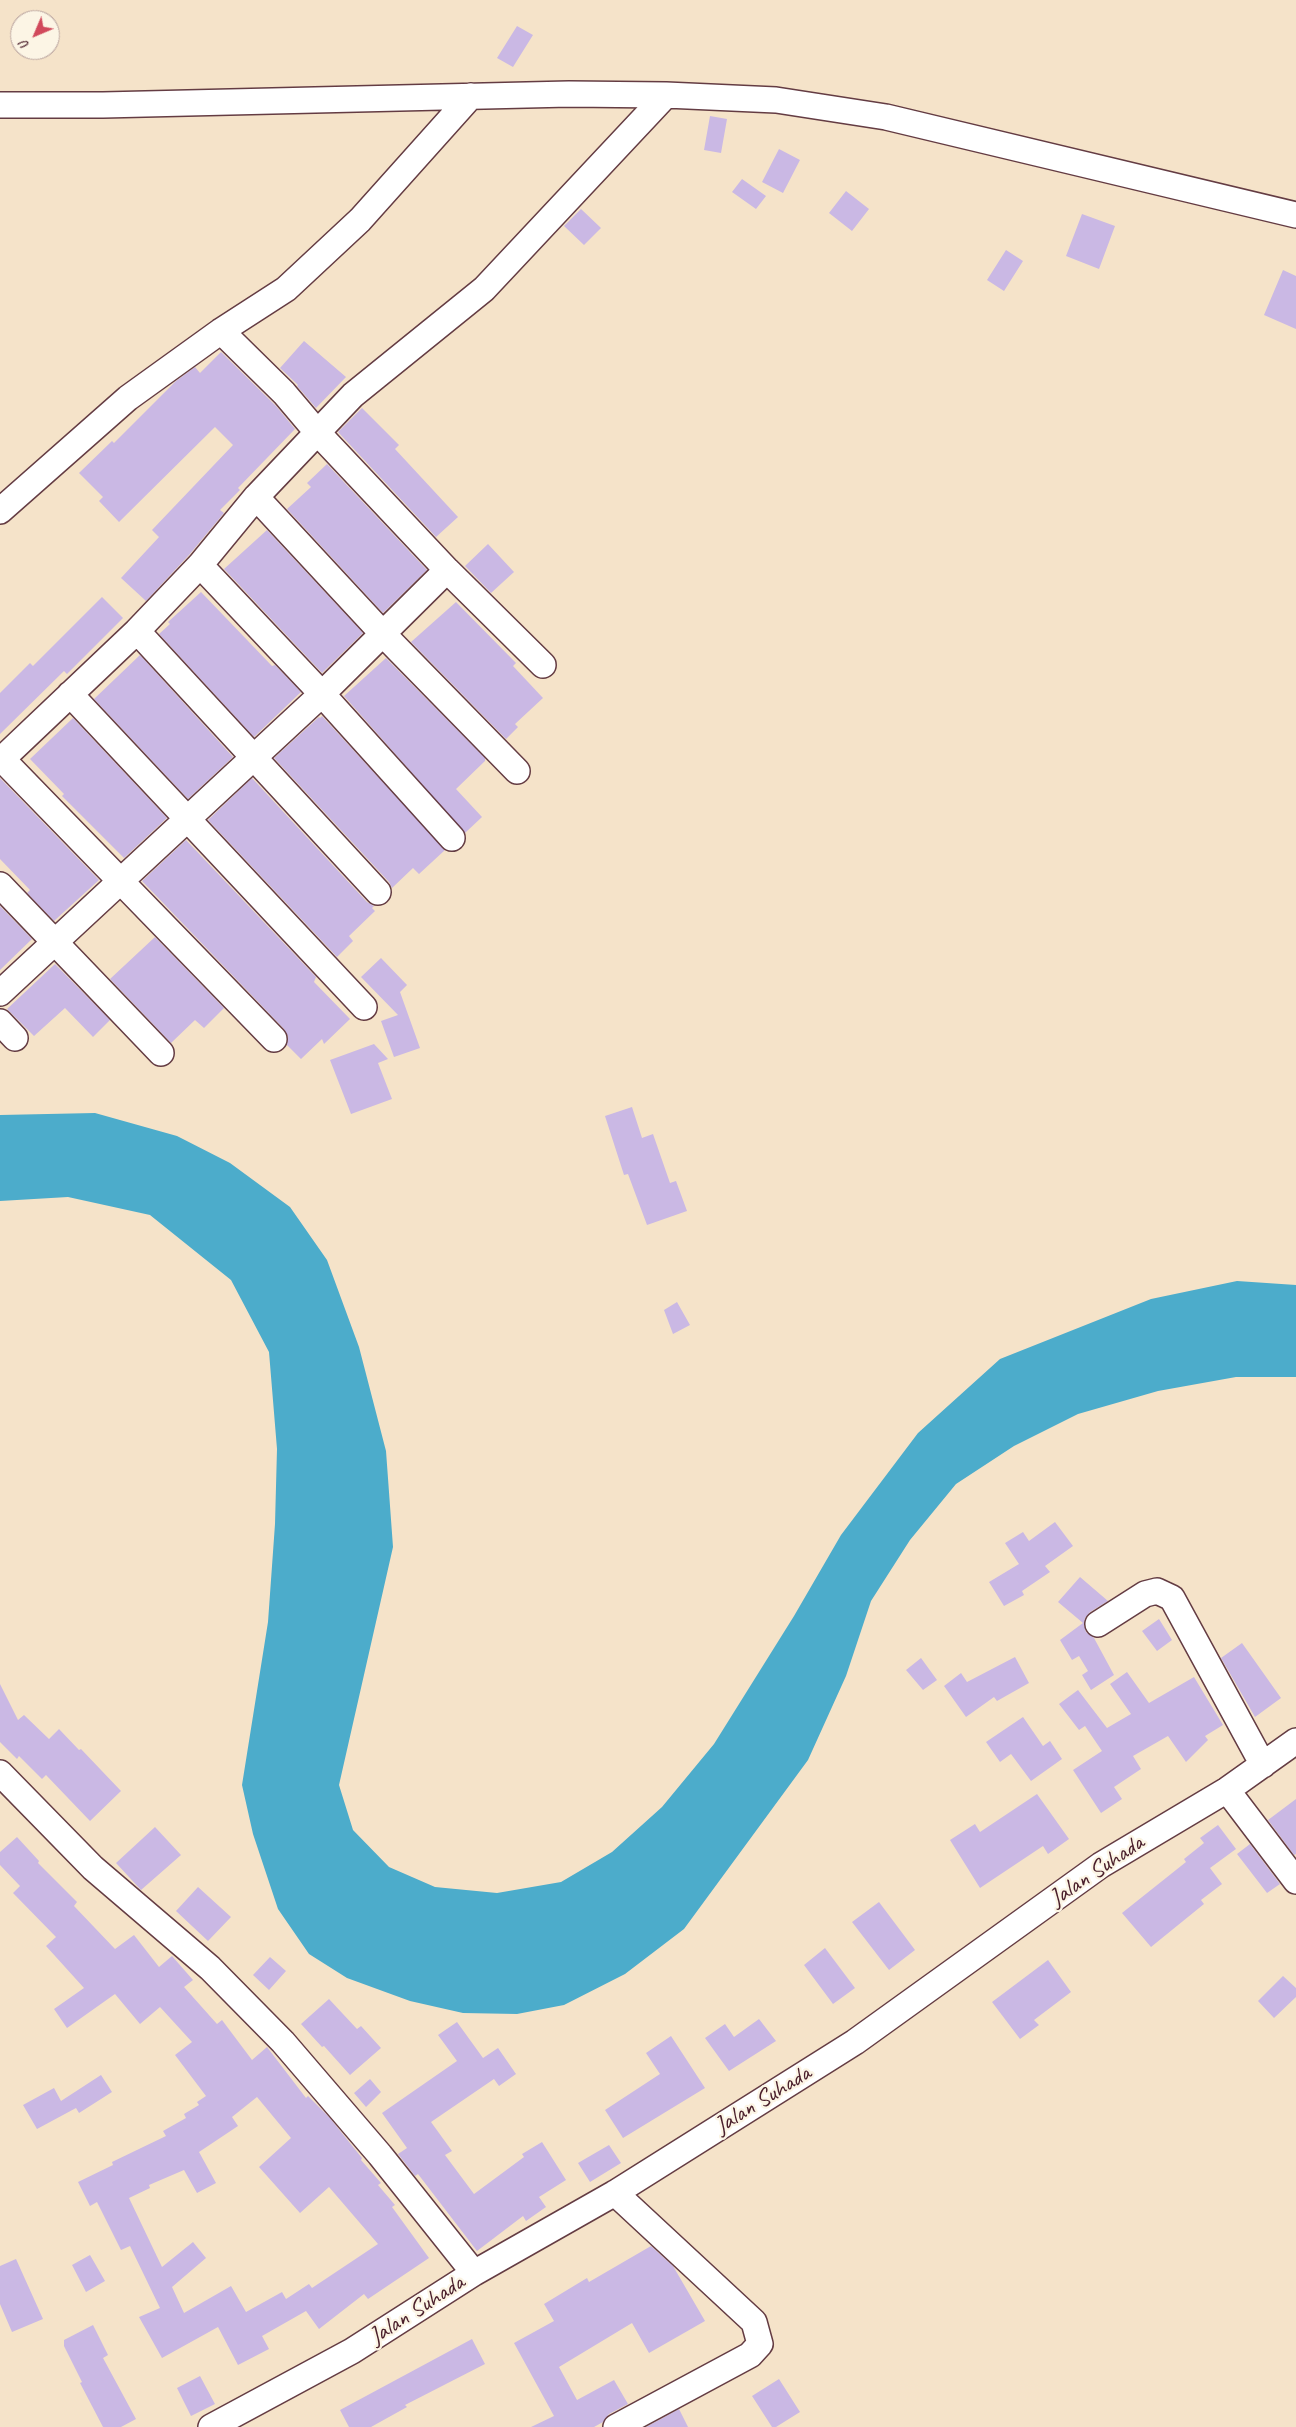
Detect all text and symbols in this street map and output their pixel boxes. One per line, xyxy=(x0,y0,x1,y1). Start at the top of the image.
north arrow xyxy=(10,10,60,60)
text: U xyxy=(16,37,33,54)
street label: Jalan Suhada xyxy=(1044,1829,1150,1913)
street label: Jalan Suhada xyxy=(710,2059,816,2141)
street label: Jalan Suhada xyxy=(364,2269,470,2351)

